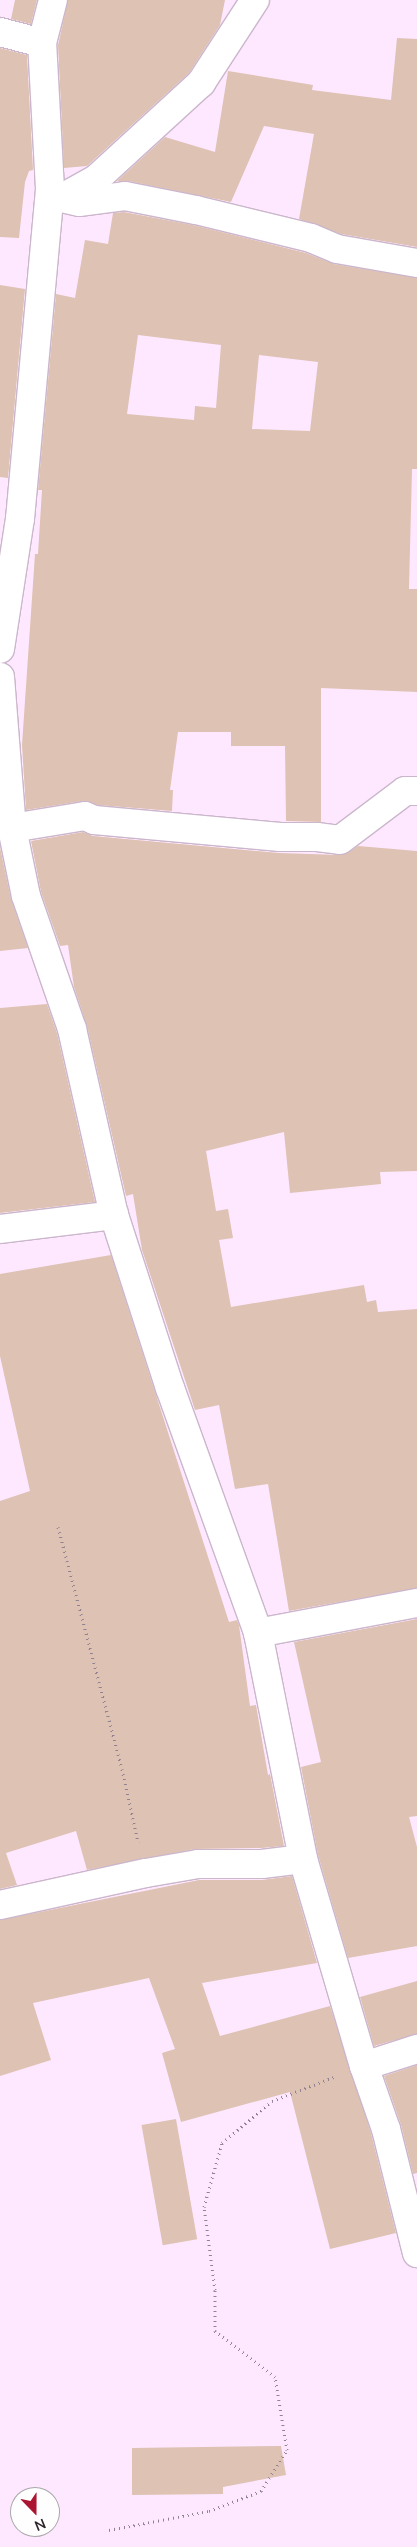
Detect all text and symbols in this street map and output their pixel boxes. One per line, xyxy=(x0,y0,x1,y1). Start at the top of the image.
north arrow xyxy=(10,2487,60,2537)
text: N xyxy=(32,2515,49,2535)

